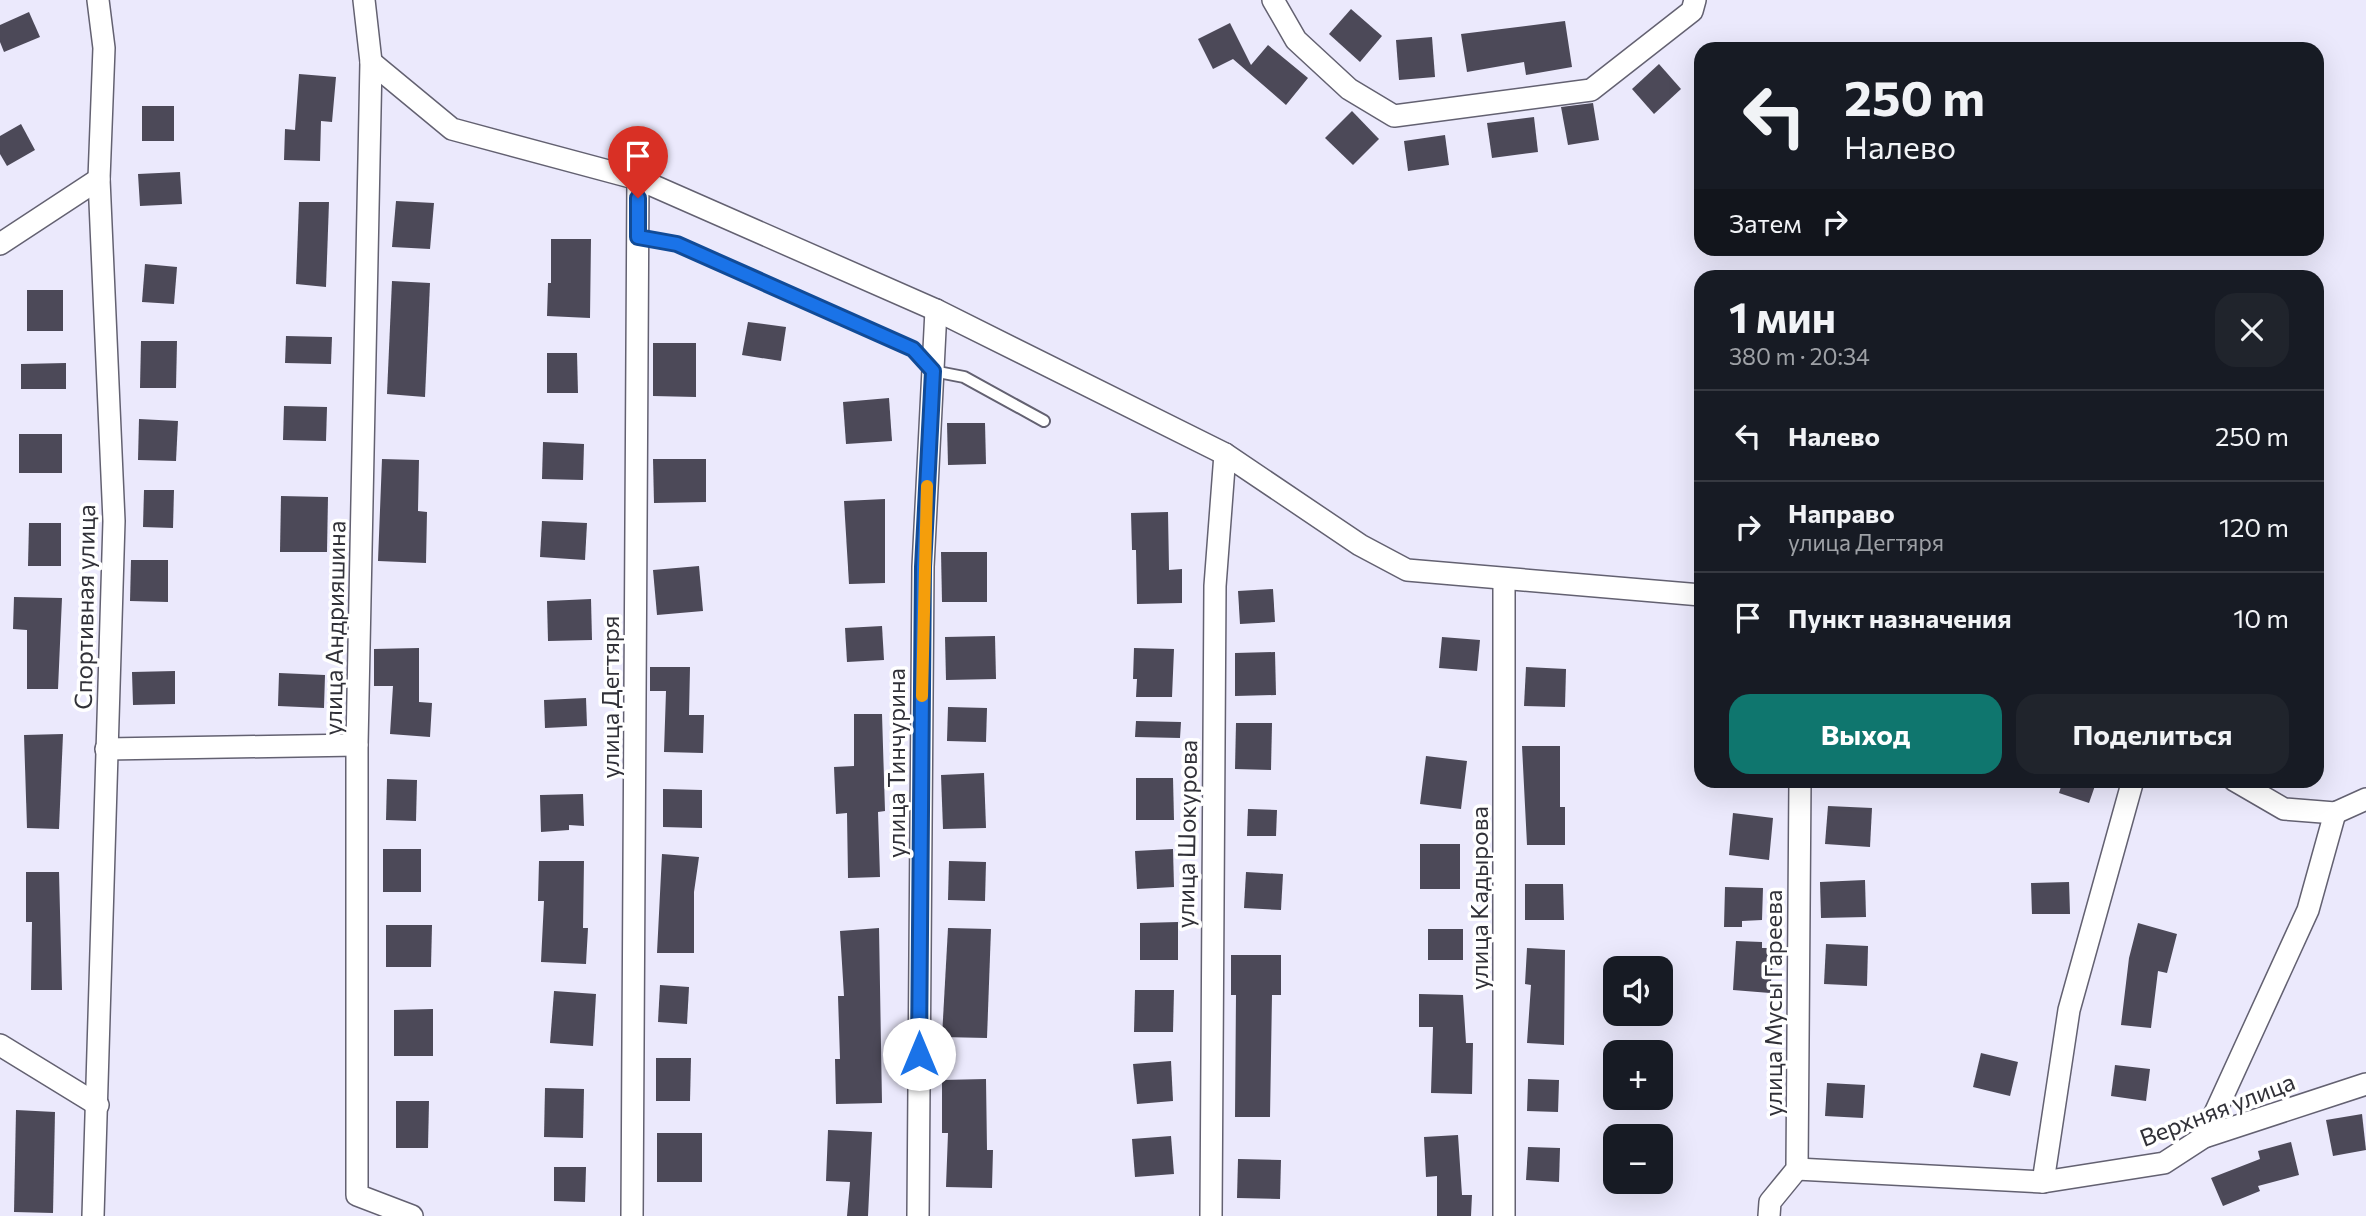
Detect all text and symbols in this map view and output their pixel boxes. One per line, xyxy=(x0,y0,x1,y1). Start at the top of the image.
text: 250 m xyxy=(1844,66,1985,126)
icon: left xyxy=(1729,70,1820,161)
pin xyxy=(608,126,668,198)
text: Налево xyxy=(1844,126,1956,166)
icon: arrive xyxy=(619,137,657,175)
icon: right xyxy=(1816,203,1854,241)
text: Затем xyxy=(1729,207,1802,238)
text: 1 мин xyxy=(1729,290,1836,342)
button: close xyxy=(2215,293,2289,367)
text: 380 m · 20:34 xyxy=(1729,342,1870,370)
icon: left xyxy=(1729,417,1767,455)
text: Налево xyxy=(1788,420,1880,451)
text: 250 m xyxy=(2215,420,2289,451)
text: Направо xyxy=(1788,497,1895,528)
street label: Спортивная улица xyxy=(68,504,100,710)
icon: right xyxy=(1729,508,1767,546)
text: 120 m xyxy=(2219,511,2289,542)
street label: улица Андрияшина xyxy=(318,520,350,736)
text: улица Дегтяря xyxy=(1788,528,1944,556)
icon: arrive xyxy=(1729,599,1767,637)
text: Пункт назначения xyxy=(1788,602,2012,633)
text: 10 m xyxy=(2233,602,2289,633)
street label: улица Дегтяря xyxy=(595,616,624,778)
street label: улица Тинчурина xyxy=(881,668,910,858)
button: Выход xyxy=(1729,694,2002,774)
button: Поделиться xyxy=(2016,694,2289,774)
street label: улица Шокурова xyxy=(1170,740,1202,928)
street label: улица Кадырова xyxy=(1464,806,1493,990)
street label: улица Мусы Гареева xyxy=(1758,890,1787,1116)
map controls xyxy=(1603,956,1673,1194)
button: sound xyxy=(1603,956,1673,1026)
position arrow xyxy=(882,1017,956,1091)
button: + xyxy=(1603,1040,1673,1110)
street label: Верхняя улица xyxy=(2135,1066,2299,1152)
button: − xyxy=(1603,1124,1673,1194)

